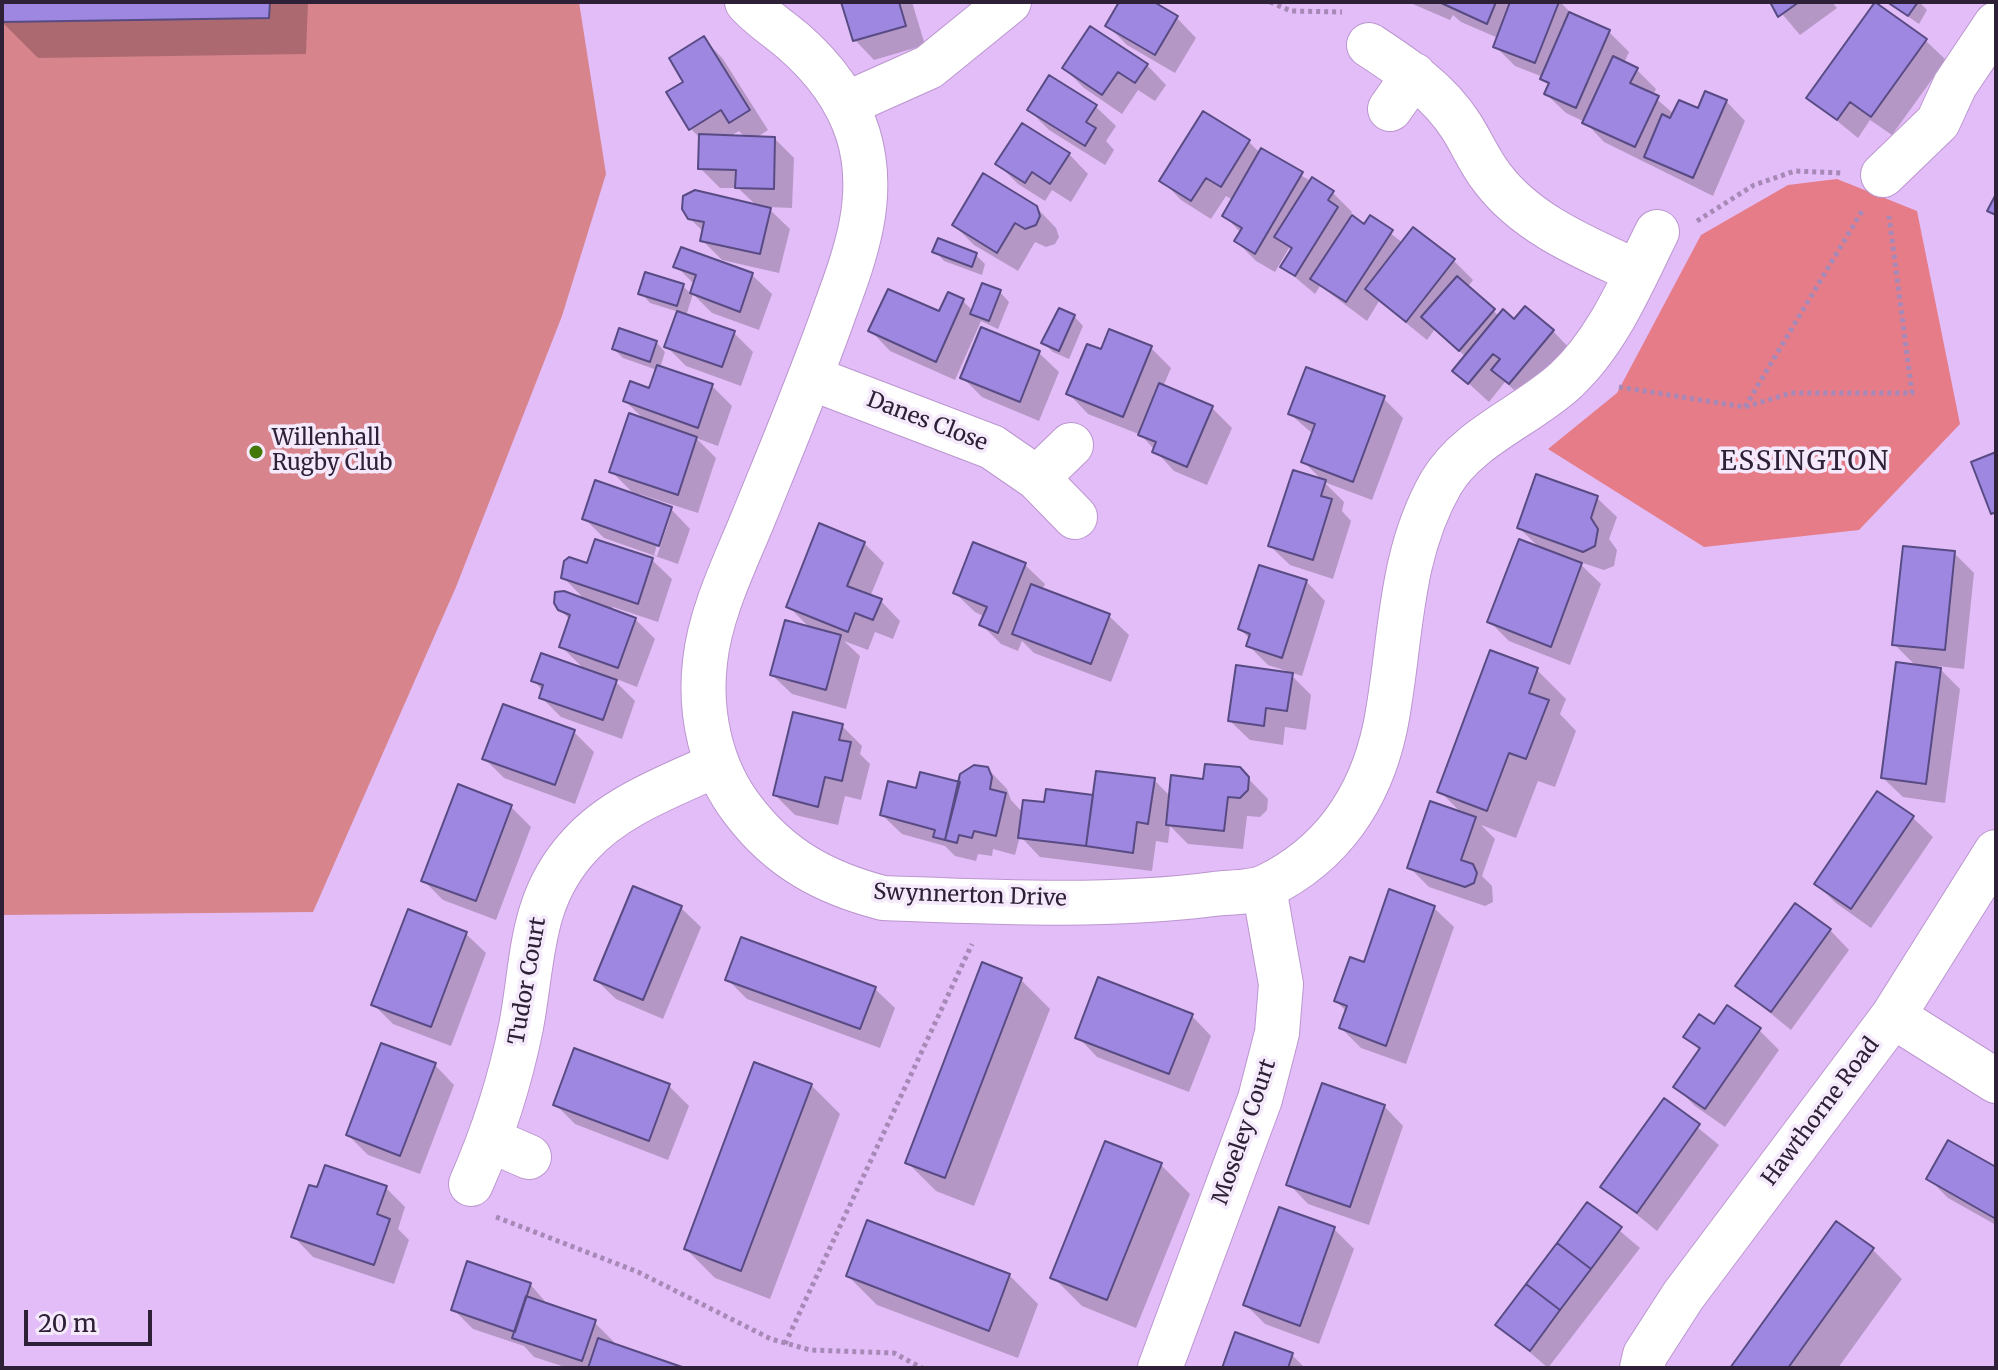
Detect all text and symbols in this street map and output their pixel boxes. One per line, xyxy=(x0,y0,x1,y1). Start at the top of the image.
street label: Danes Close xyxy=(863,387,991,457)
place label: Willenhall Rugby Club xyxy=(272,426,392,478)
marker: Willenhall Rugby Club xyxy=(247,443,265,461)
district label: ESSINGTON xyxy=(1720,447,1890,479)
street label: Swynnerton Drive xyxy=(873,879,1067,913)
street label: Tudor Court xyxy=(504,915,552,1047)
street label: Hawthorne Road xyxy=(1757,1033,1885,1191)
street label: Moseley Court xyxy=(1208,1056,1282,1208)
scale bar xyxy=(28,1294,156,1344)
text: 20 m xyxy=(38,1308,97,1339)

